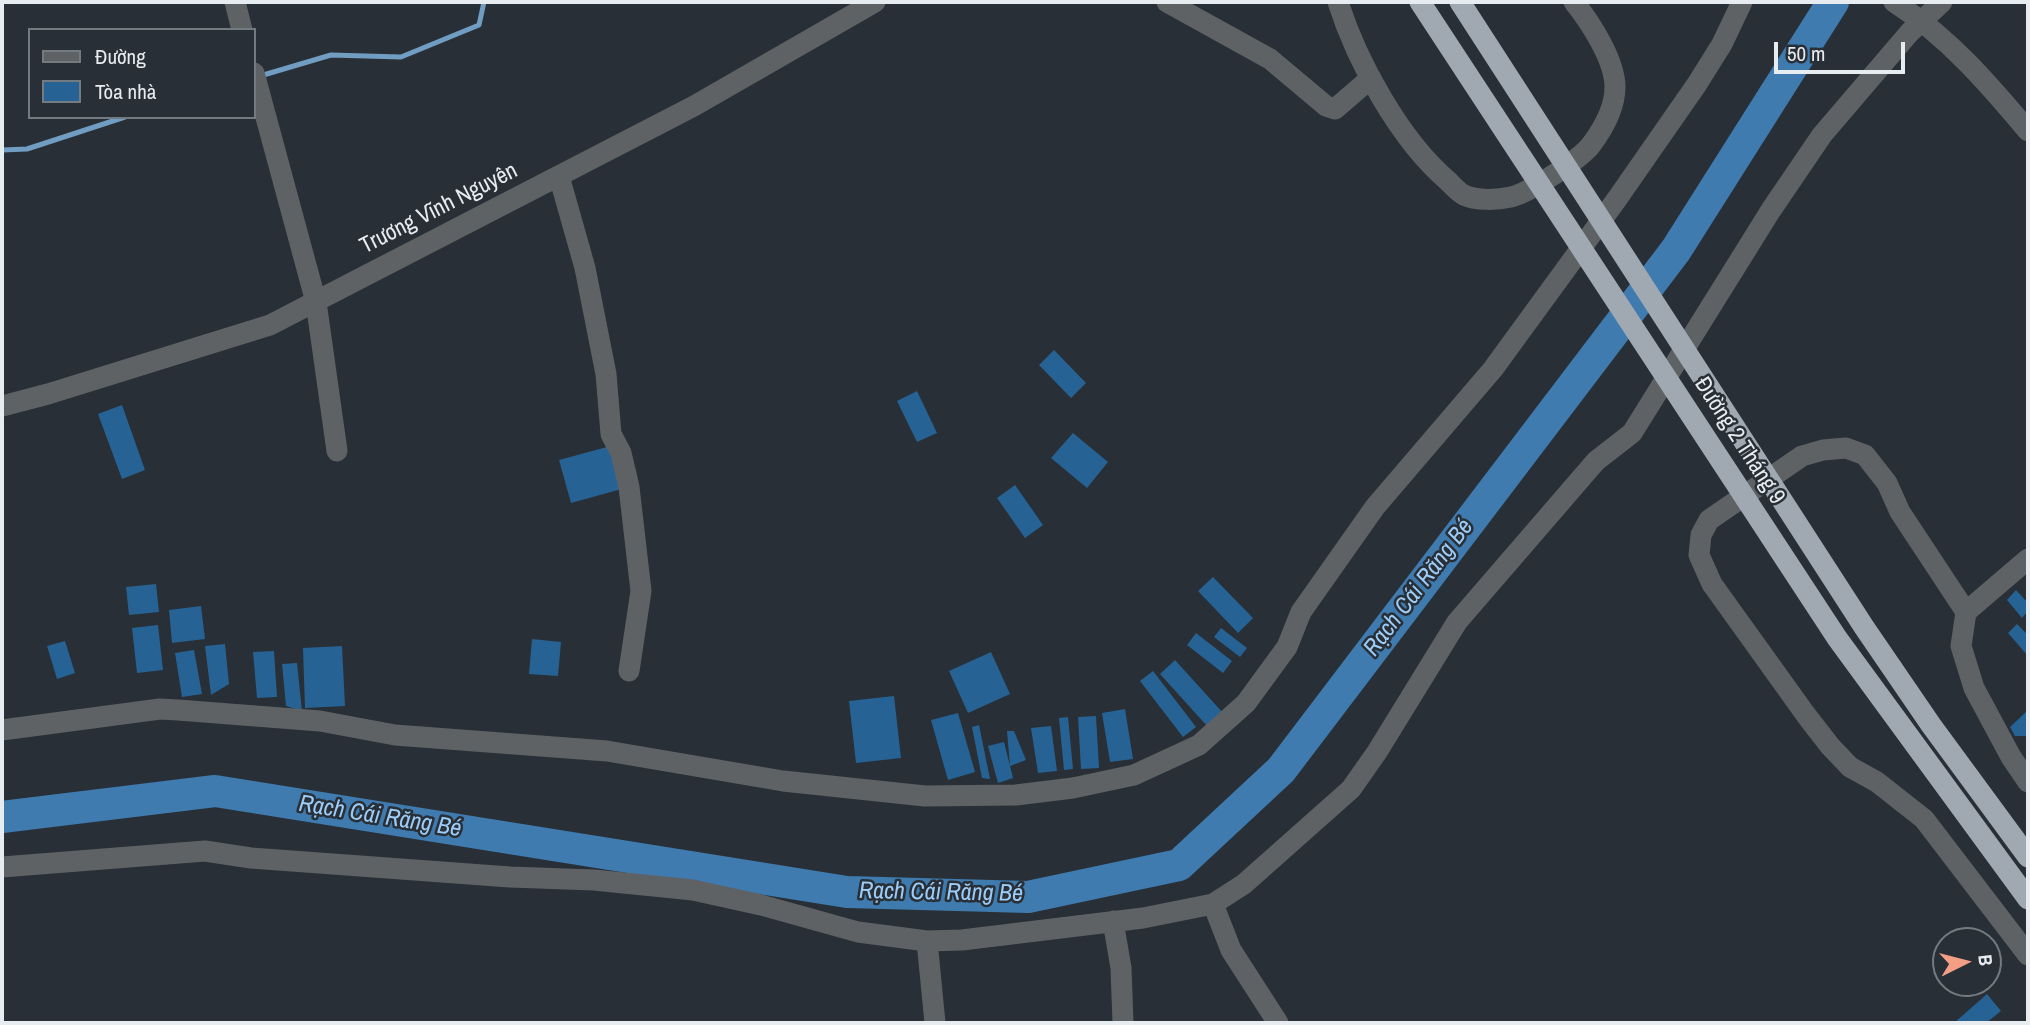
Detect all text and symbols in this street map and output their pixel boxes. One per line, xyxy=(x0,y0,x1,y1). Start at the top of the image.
legend xyxy=(28,28,256,119)
scale bar xyxy=(1778,28,1909,72)
text: 50 m xyxy=(1787,39,1825,68)
text: Đường xyxy=(95,42,146,71)
text: Tòa nhà xyxy=(95,77,156,106)
street label: Trương Vĩnh Nguyên xyxy=(356,157,522,261)
street label: Đường 2 Tháng 9 xyxy=(1688,372,1790,510)
water label: Rạch Cái Răng Bé xyxy=(1358,514,1480,662)
water label: Rạch Cái Răng Bé xyxy=(297,790,463,844)
water label: Rạch Cái Răng Bé xyxy=(859,877,1023,909)
north arrow xyxy=(1932,927,2002,997)
text: B xyxy=(1972,953,1999,967)

